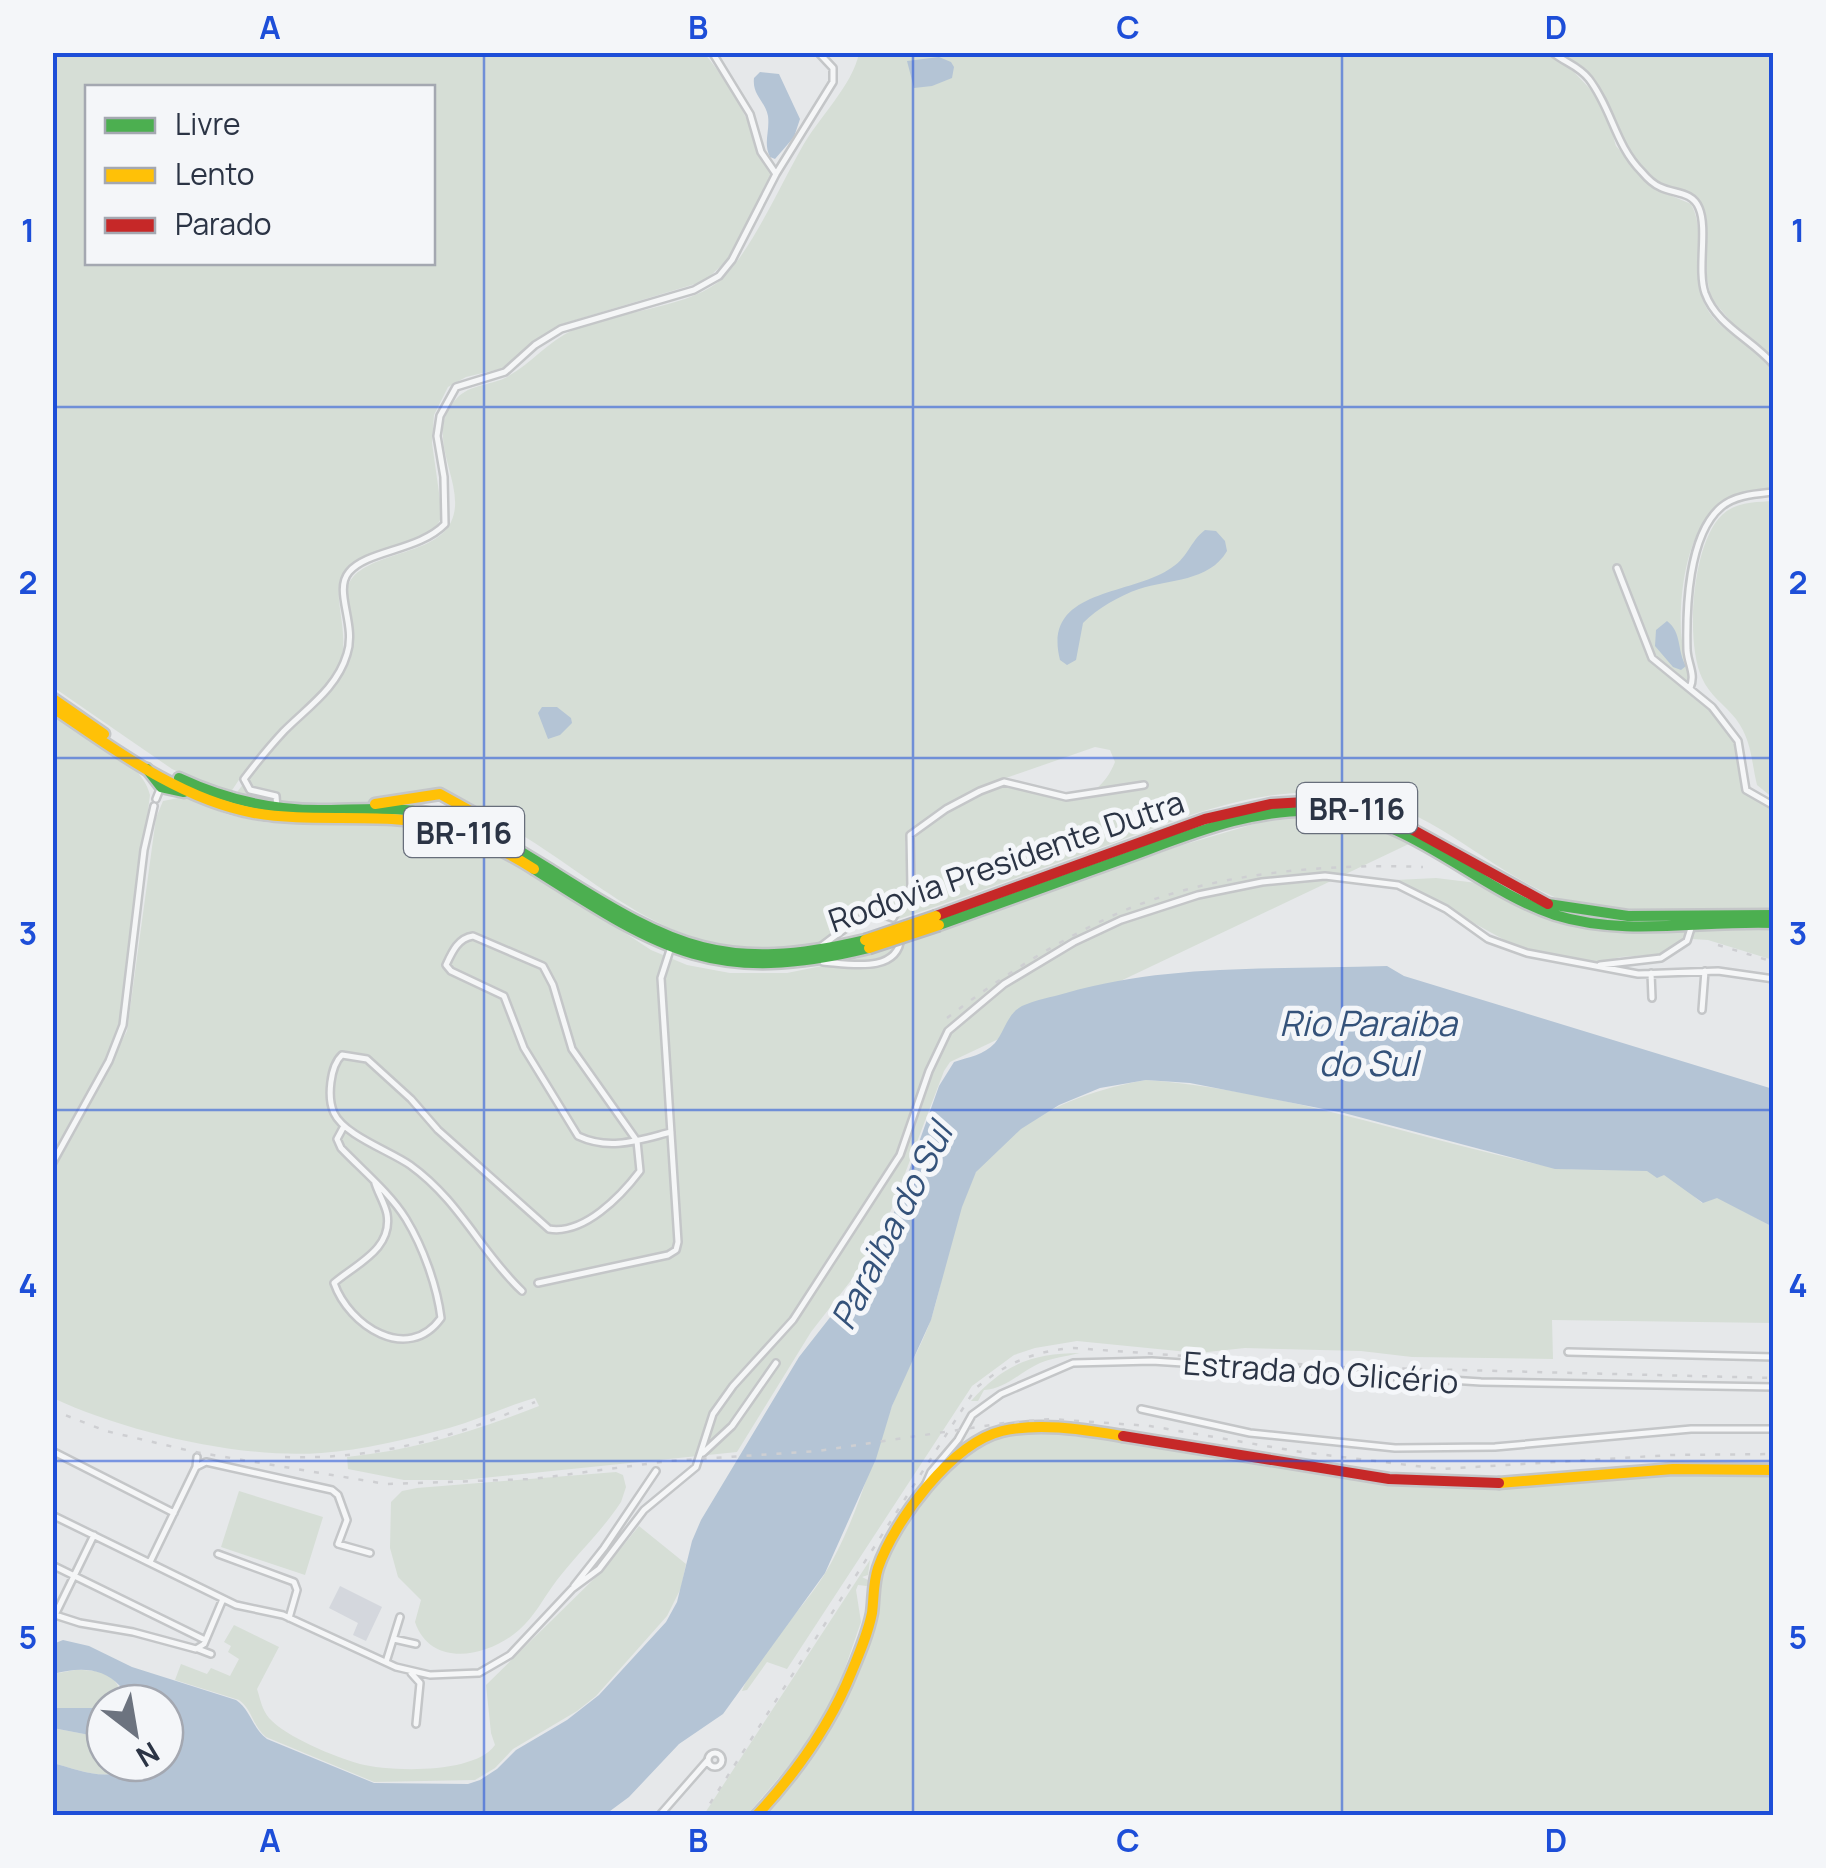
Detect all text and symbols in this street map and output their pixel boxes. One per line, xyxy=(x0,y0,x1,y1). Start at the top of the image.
text: A xyxy=(259,5,281,49)
text: B xyxy=(688,5,708,49)
text: C xyxy=(1116,5,1140,49)
text: D xyxy=(1545,5,1567,49)
legend xyxy=(85,85,435,265)
text: Livre xyxy=(175,103,241,144)
text: Lento xyxy=(175,153,254,194)
text: Parado xyxy=(175,203,272,244)
text: 1 xyxy=(21,208,35,252)
text: 1 xyxy=(1791,208,1805,252)
text: 2 xyxy=(18,560,38,604)
text: 2 xyxy=(1788,560,1808,604)
street label: Rodovia Presidente Dutra xyxy=(822,779,1190,943)
road number: BR-116 xyxy=(1297,783,1417,833)
road number: BR-116 xyxy=(404,807,524,857)
text: 3 xyxy=(19,911,37,955)
text: 3 xyxy=(1789,911,1807,955)
water label: Rio Paraiba do Sul xyxy=(1279,999,1458,1087)
water label: Paraiba do Sul xyxy=(818,1111,965,1337)
text: 4 xyxy=(18,1263,38,1307)
text: 4 xyxy=(1788,1263,1808,1307)
street label: Estrada do Glicério xyxy=(1182,1340,1460,1404)
text: 5 xyxy=(19,1615,37,1659)
text: 5 xyxy=(1789,1615,1807,1659)
north arrow xyxy=(85,1683,185,1783)
text: N xyxy=(130,1734,167,1777)
text: A xyxy=(259,1818,281,1862)
text: B xyxy=(688,1818,708,1862)
text: C xyxy=(1116,1818,1140,1862)
text: D xyxy=(1545,1818,1567,1862)

